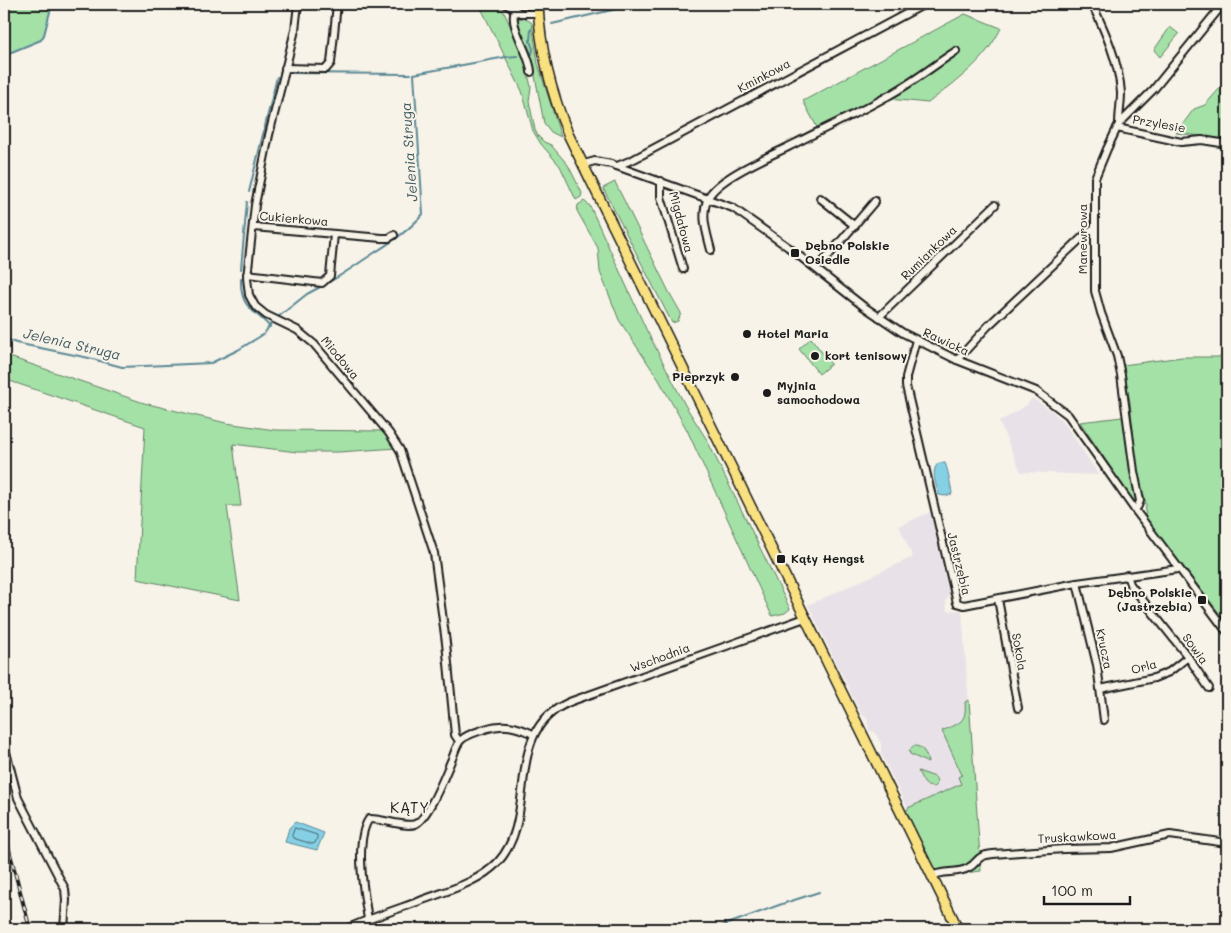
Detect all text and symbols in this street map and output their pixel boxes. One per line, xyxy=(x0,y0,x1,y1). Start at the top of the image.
street label: Kminkowa xyxy=(734,55,793,96)
water label: Jelenia Struga xyxy=(396,102,421,202)
street label: Przylesie xyxy=(1131,110,1187,136)
street label: Migdałowa xyxy=(666,189,698,254)
street label: Manewrowa xyxy=(1074,204,1090,274)
street label: Cukierkowa xyxy=(259,207,329,229)
street label: Rumiankowa xyxy=(897,222,960,283)
place label: Dębno Polskie Osiedle xyxy=(805,237,889,267)
marker: Dębno Polskie Osiedle xyxy=(789,247,801,259)
water label: Jelenia Struga xyxy=(22,323,123,364)
street label: Rawicka xyxy=(921,323,972,359)
place label: Hotel Maria xyxy=(757,325,829,341)
marker: Hotel Maria xyxy=(741,328,753,340)
street label: Miodowa xyxy=(318,332,364,382)
place label: kort tenisowy xyxy=(825,347,908,363)
marker: kort tenisowy xyxy=(809,350,821,362)
place label: Pieprzyk xyxy=(672,368,725,384)
marker: Pieprzyk xyxy=(729,371,741,383)
place label: Myjnia samochodowa xyxy=(777,377,860,407)
marker: Myjnia samochodowa xyxy=(761,387,773,399)
street label: Jastrzębia xyxy=(944,531,975,597)
place label: Kąty Hengst xyxy=(791,550,865,566)
marker: Kąty Hengst xyxy=(775,553,787,565)
place label: Dębno Polskie (Jastrzębia) xyxy=(1108,584,1192,614)
marker: Dębno Polskie (Jastrzębia) xyxy=(1196,594,1208,606)
street label: Krucza xyxy=(1093,627,1117,671)
street label: Sowia xyxy=(1179,630,1212,667)
street label: Sokola xyxy=(1009,632,1031,672)
street label: Wschodnia xyxy=(627,639,692,675)
street label: Orla xyxy=(1129,655,1158,677)
district label: KĄTY xyxy=(390,797,430,817)
street label: Truskawkowa xyxy=(1037,826,1117,846)
scale bar xyxy=(1044,873,1130,905)
text: 100 m xyxy=(1051,880,1093,900)

